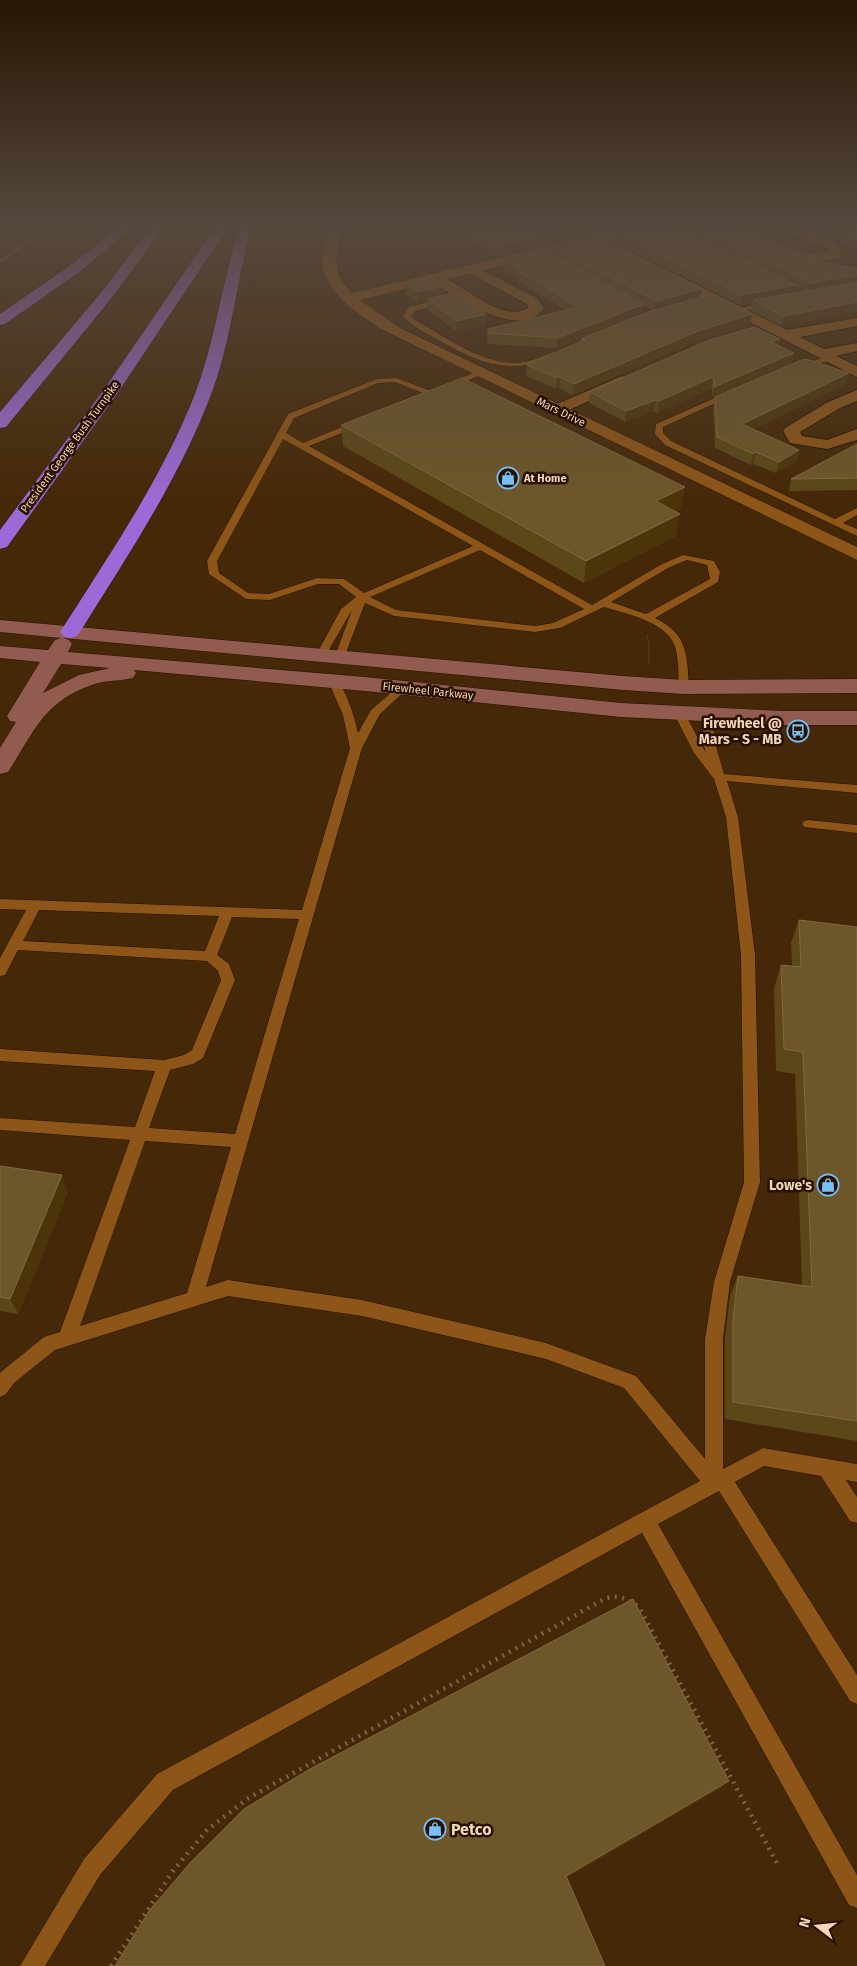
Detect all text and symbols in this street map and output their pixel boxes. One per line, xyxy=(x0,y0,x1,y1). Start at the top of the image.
street label: President George Bush Turnpike xyxy=(18,379,122,515)
street label: Mars Drive xyxy=(535,395,587,429)
shop icon: At Home xyxy=(496,466,520,490)
place label: At Home xyxy=(523,472,566,485)
street label: Firewheel Parkway xyxy=(382,680,475,702)
place label: Firewheel @ Mars - S - MB xyxy=(699,715,782,748)
bus stop icon: Firewheel @ Mars - S - MB xyxy=(786,719,810,743)
shop icon: Lowe's xyxy=(816,1173,840,1197)
place label: Lowe's xyxy=(769,1177,812,1194)
shop icon: Petco xyxy=(423,1817,447,1841)
place label: Petco xyxy=(451,1820,492,1839)
north arrow xyxy=(792,1901,842,1951)
text: N xyxy=(796,1916,814,1929)

